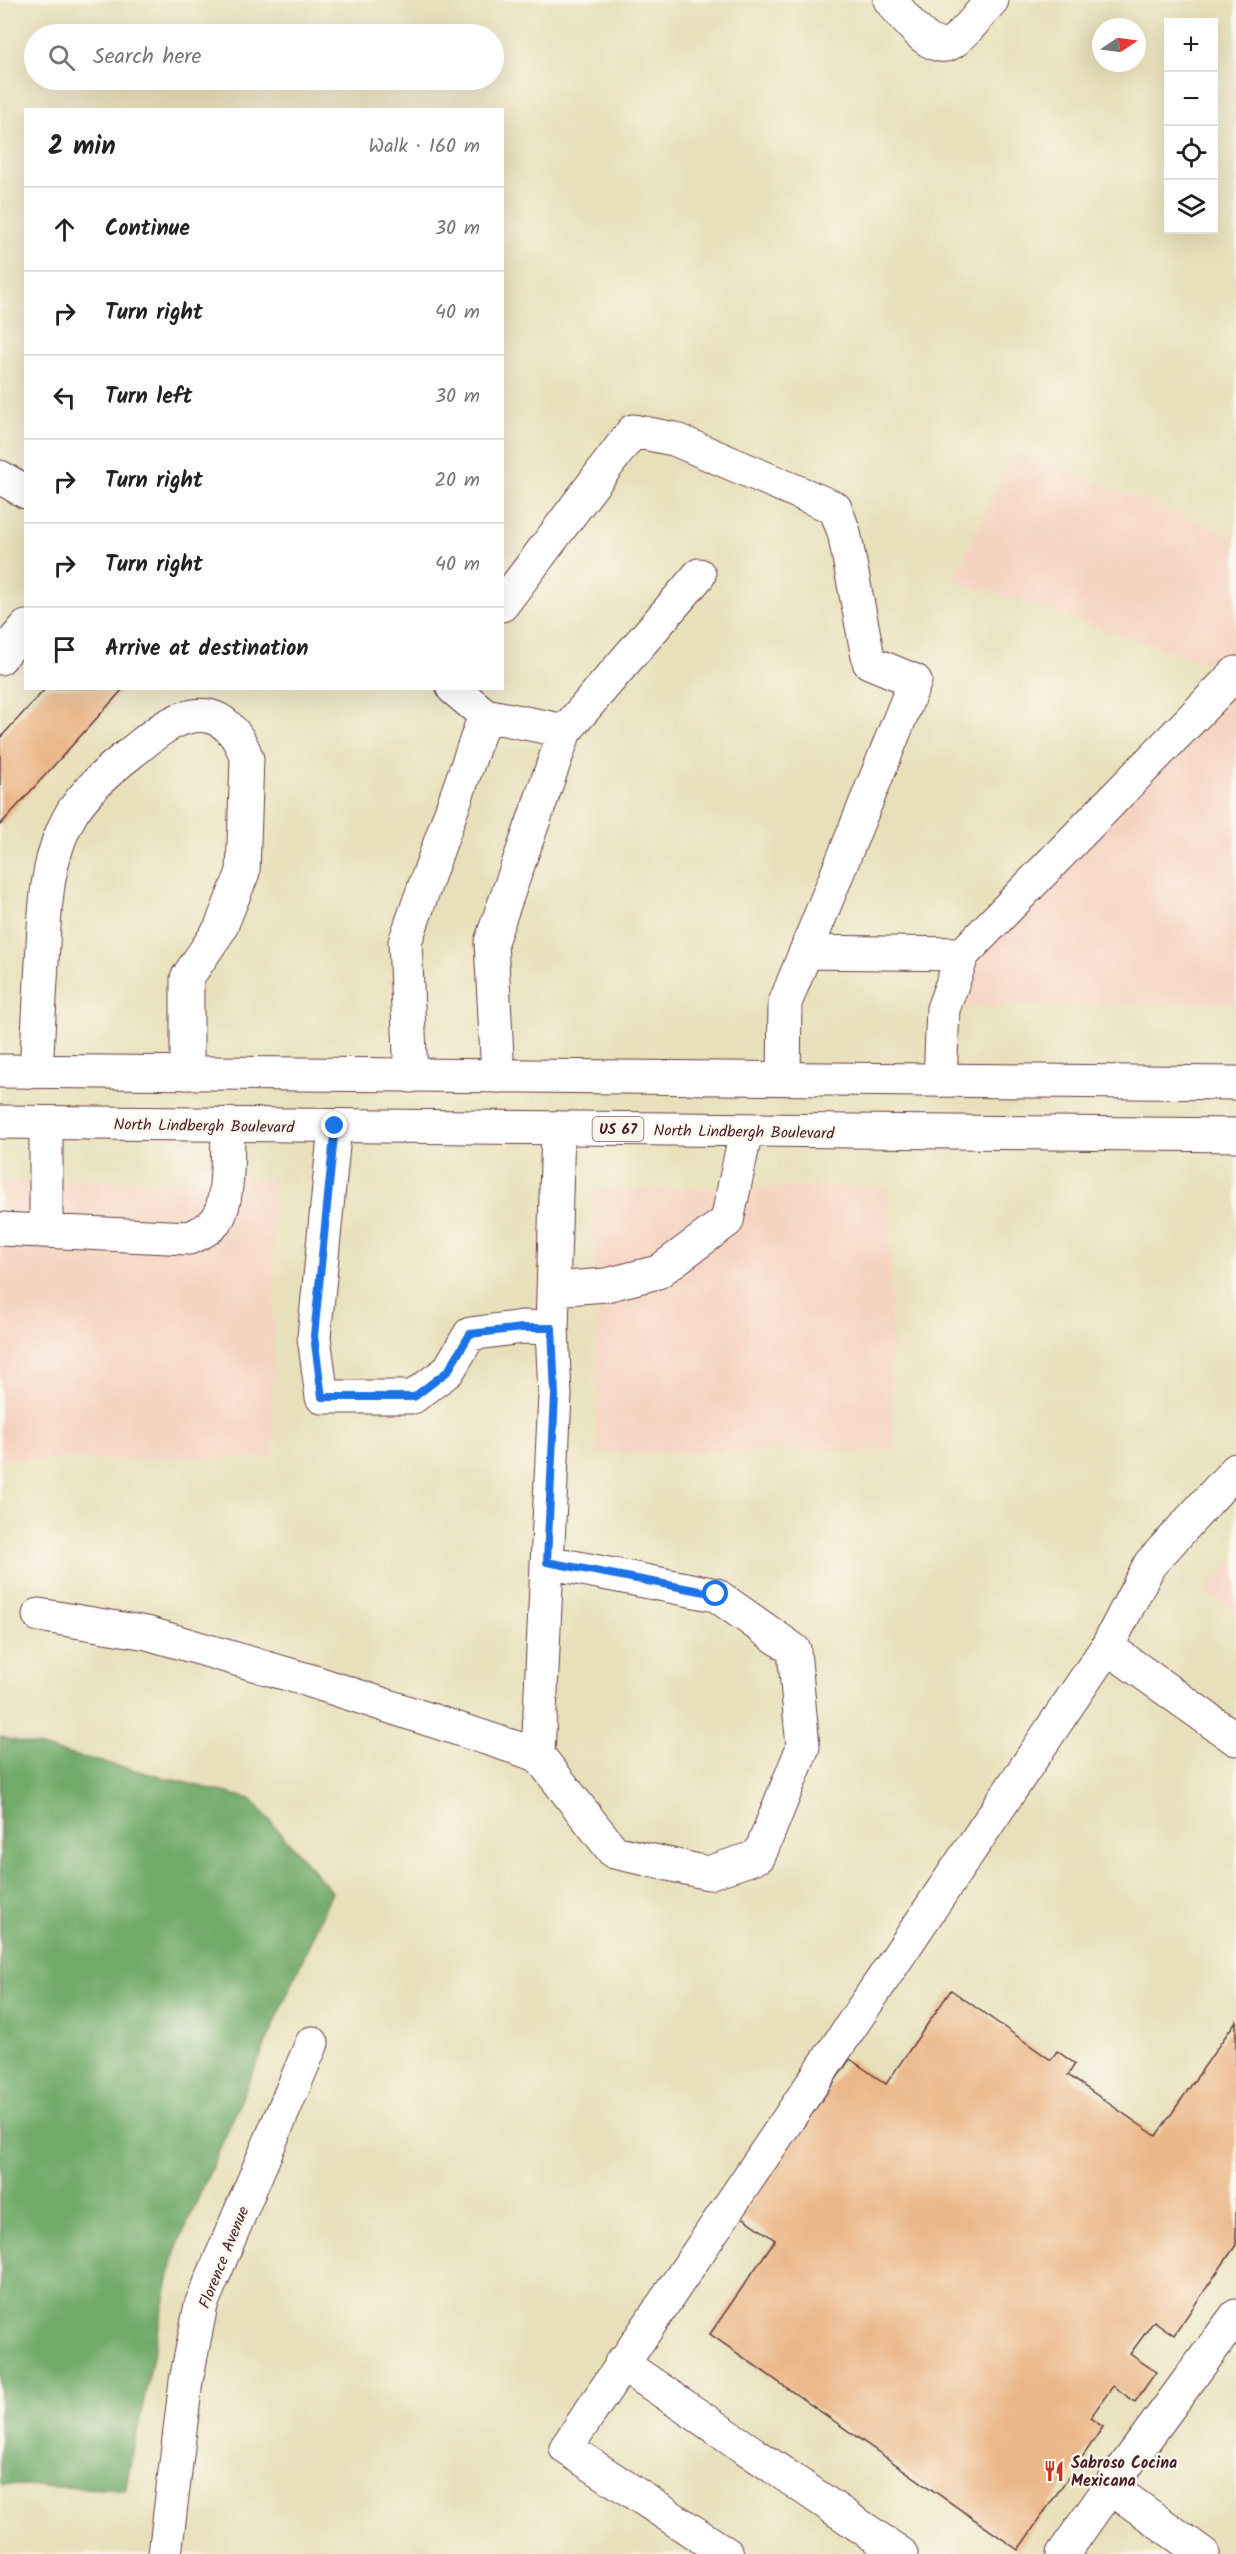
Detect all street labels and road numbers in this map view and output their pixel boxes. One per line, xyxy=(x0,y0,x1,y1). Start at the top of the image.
street label: North Lindbergh Boulevard xyxy=(113,1112,296,1141)
road number: US 67 xyxy=(592,1117,644,1141)
street label: North Lindbergh Boulevard xyxy=(653,1118,836,1147)
street label: Florence Avenue xyxy=(192,2203,256,2313)

